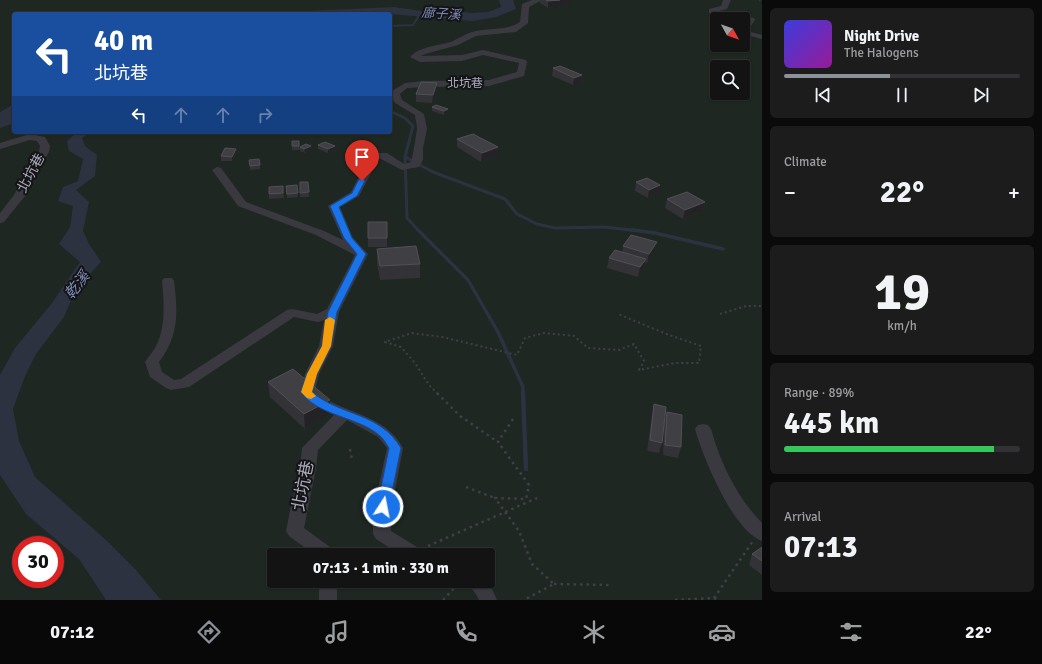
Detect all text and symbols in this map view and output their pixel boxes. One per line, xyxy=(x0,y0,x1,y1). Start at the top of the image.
water label: 廍子溪 xyxy=(421,5,463,23)
north arrow xyxy=(710,12,750,52)
map controls xyxy=(710,12,750,100)
text: 40 m xyxy=(94,24,153,58)
text: Night Drive xyxy=(844,27,919,45)
icon: left xyxy=(28,28,80,80)
text: The Halogens xyxy=(844,45,919,61)
button: search xyxy=(710,60,750,100)
text: 北坑巷 xyxy=(94,62,148,84)
street label: 北坑巷 xyxy=(447,76,483,91)
icon: previous xyxy=(812,84,834,106)
icon: pause xyxy=(891,84,913,106)
icon: next xyxy=(970,84,992,106)
icon: left xyxy=(128,104,150,126)
icon: ahead xyxy=(170,104,192,126)
icon: ahead xyxy=(212,104,234,126)
icon: right xyxy=(254,104,276,126)
pin xyxy=(345,140,379,181)
icon: arrive xyxy=(351,146,373,168)
street label: 北坑巷 xyxy=(14,150,48,196)
text: Climate xyxy=(784,154,827,170)
text: 22° xyxy=(880,174,924,211)
text: − xyxy=(784,179,796,206)
text: + xyxy=(1008,179,1020,206)
text: 19 xyxy=(874,260,930,324)
water label: 乾溪 xyxy=(61,266,95,302)
text: km/h xyxy=(887,318,917,334)
text: Range · 89% xyxy=(784,385,854,401)
text: 445 km xyxy=(784,405,879,442)
street label: 北坑巷 xyxy=(288,459,318,513)
position arrow xyxy=(362,486,404,528)
text: Arrival xyxy=(784,509,821,525)
text: 07:13 xyxy=(784,529,858,566)
speed limit sign: 30 xyxy=(12,536,64,588)
text: 07:13 · 1 min · 330 m xyxy=(313,559,449,577)
icon: directions xyxy=(195,618,223,646)
icon: music xyxy=(323,618,351,646)
icon: phone xyxy=(452,618,480,646)
icon: climate xyxy=(580,618,608,646)
icon: car xyxy=(708,618,736,646)
icon: filters xyxy=(837,618,865,646)
text: 07:12 xyxy=(50,621,94,643)
text: 22° xyxy=(965,621,992,643)

